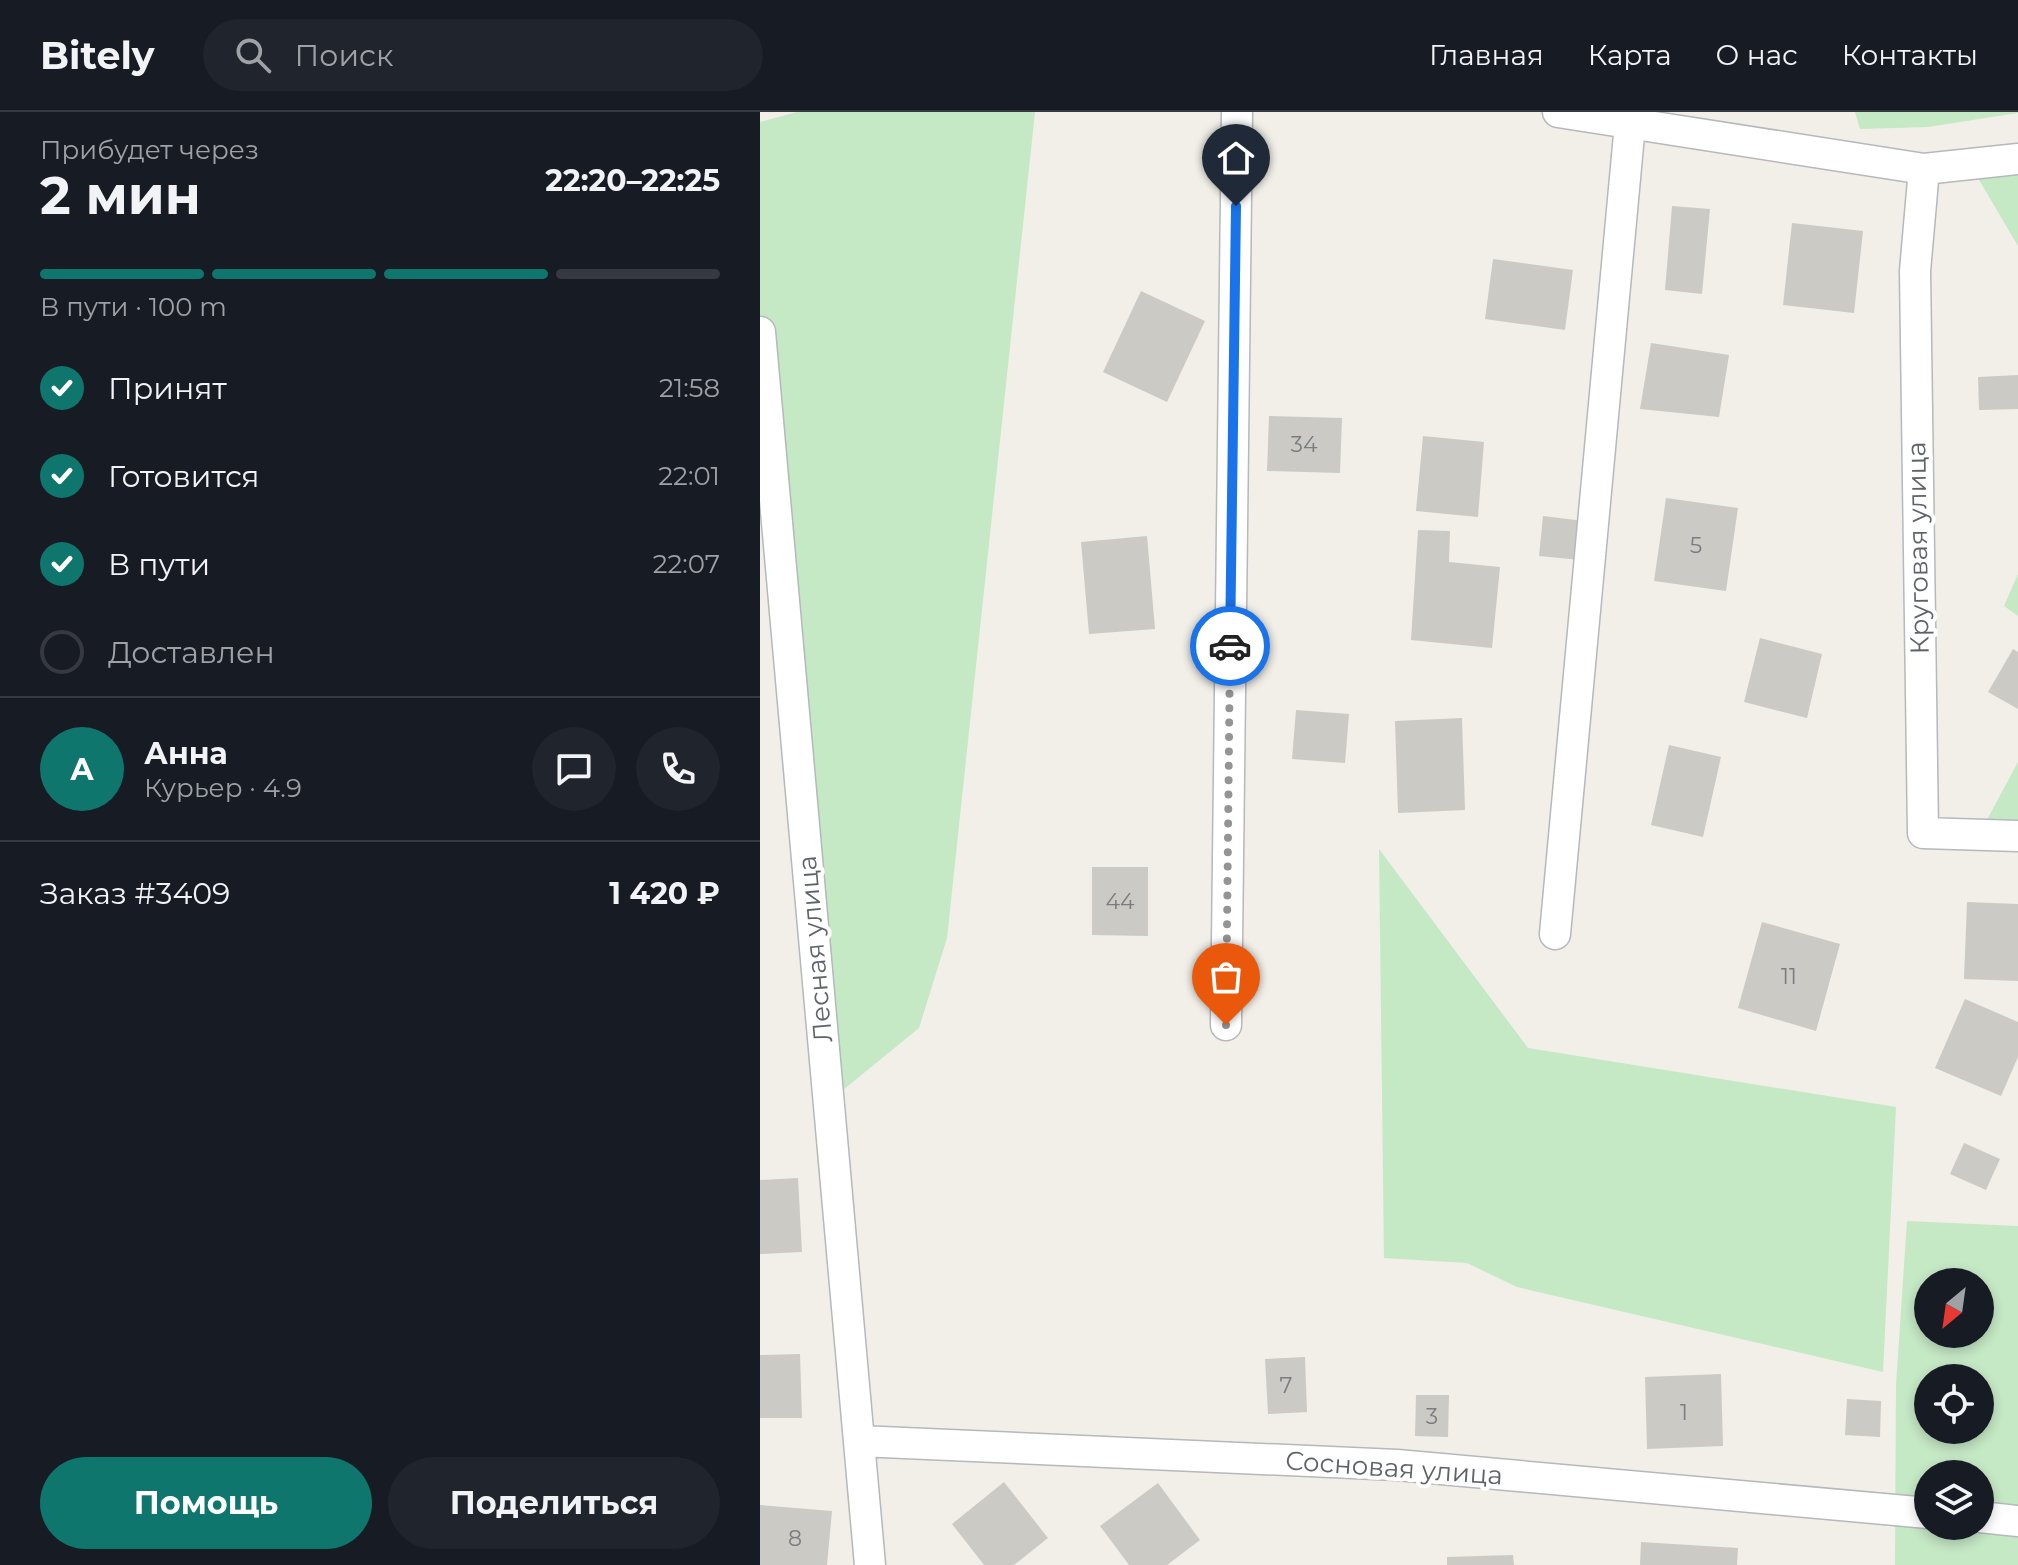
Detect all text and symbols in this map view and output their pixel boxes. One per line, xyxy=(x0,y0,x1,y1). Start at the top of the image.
search box xyxy=(203,19,763,91)
text: Bitely xyxy=(40,32,155,79)
icon: search xyxy=(231,33,275,77)
text: Поиск xyxy=(295,37,393,74)
text: Главная xyxy=(1429,38,1544,72)
text: Карта xyxy=(1588,38,1672,72)
text: О нас xyxy=(1716,38,1798,72)
text: Контакты xyxy=(1842,38,1978,72)
pin xyxy=(1202,124,1270,206)
text: Прибудет через xyxy=(40,134,259,166)
icon: home xyxy=(1214,136,1258,180)
text: 22:20–22:25 xyxy=(545,162,720,199)
text: 2 мин xyxy=(40,164,201,227)
text: В пути · 100 m xyxy=(40,291,227,323)
icon: check xyxy=(40,366,84,410)
text: Принят xyxy=(108,370,227,407)
text: 21:58 xyxy=(659,372,720,404)
house number: 34 xyxy=(1291,431,1318,458)
street label: Круговая улица xyxy=(1900,441,1936,655)
icon: check xyxy=(40,454,84,498)
text: Готовится xyxy=(108,458,260,495)
text: 22:01 xyxy=(658,460,720,492)
house number: 5 xyxy=(1690,532,1702,559)
icon: check xyxy=(40,542,84,586)
text: В пути xyxy=(108,546,210,583)
text: 22:07 xyxy=(653,548,720,580)
courier xyxy=(1190,606,1270,686)
icon: car xyxy=(1208,624,1252,668)
text: Доставлен xyxy=(108,634,275,671)
button: chat xyxy=(532,727,616,811)
button: phone xyxy=(636,727,720,811)
text: Анна xyxy=(144,735,228,772)
text: А xyxy=(70,751,94,788)
text: Курьер · 4.9 xyxy=(144,772,302,804)
street label: Лесная улица xyxy=(791,854,839,1044)
text: Заказ #3409 xyxy=(40,875,230,912)
text: 1 420 ₽ xyxy=(609,875,720,912)
house number: 44 xyxy=(1105,888,1135,915)
pin xyxy=(1192,943,1260,1025)
icon: bag xyxy=(1204,955,1248,999)
house number: 11 xyxy=(1781,963,1797,990)
north arrow xyxy=(1914,1268,1994,1348)
map controls xyxy=(1914,1268,1994,1540)
button: locate xyxy=(1914,1364,1994,1444)
house number: 7 xyxy=(1280,1372,1293,1399)
house number: 1 xyxy=(1680,1399,1688,1426)
house number: 3 xyxy=(1426,1403,1438,1430)
street label: Сосновая улица xyxy=(1284,1444,1504,1492)
button: Помощь xyxy=(40,1457,372,1549)
button: Поделиться xyxy=(388,1457,720,1549)
button: layers xyxy=(1914,1460,1994,1540)
house number: 8 xyxy=(788,1525,802,1552)

